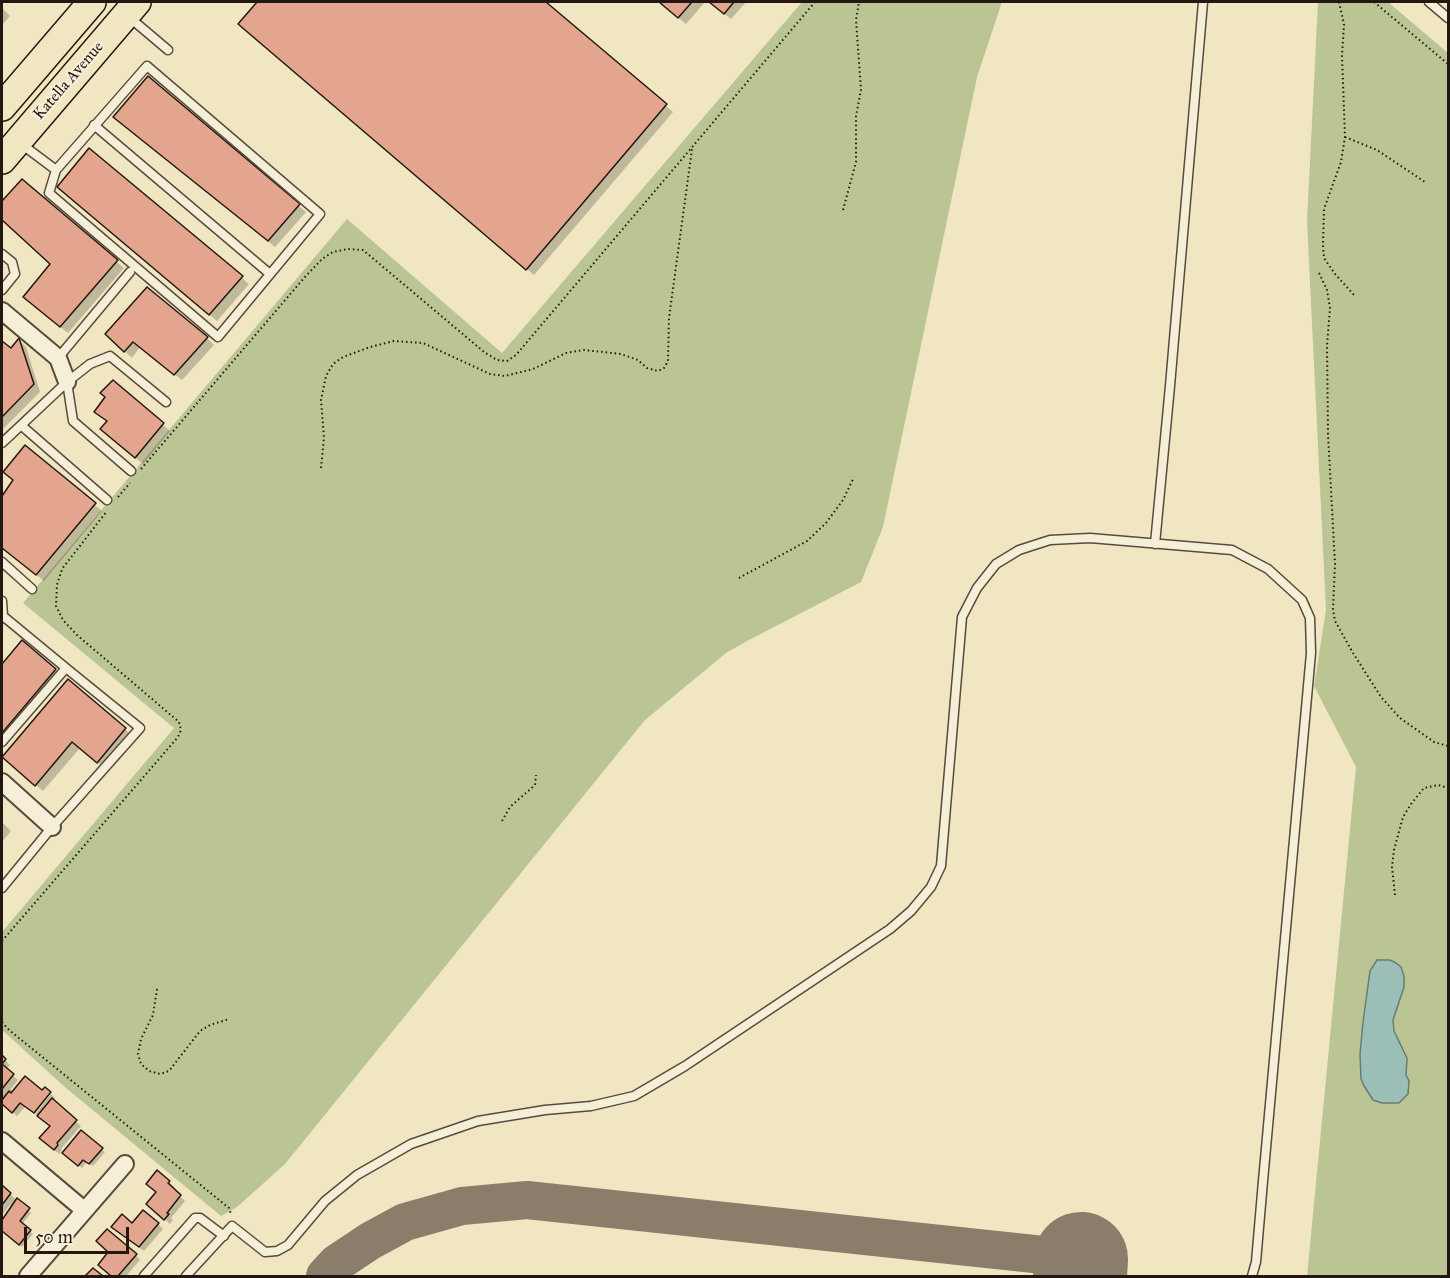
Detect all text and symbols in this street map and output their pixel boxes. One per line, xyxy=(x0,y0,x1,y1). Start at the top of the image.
street label: Katella Avenue xyxy=(30,38,108,124)
scale bar xyxy=(27,1215,132,1253)
text: 50 m xyxy=(35,1226,73,1248)

